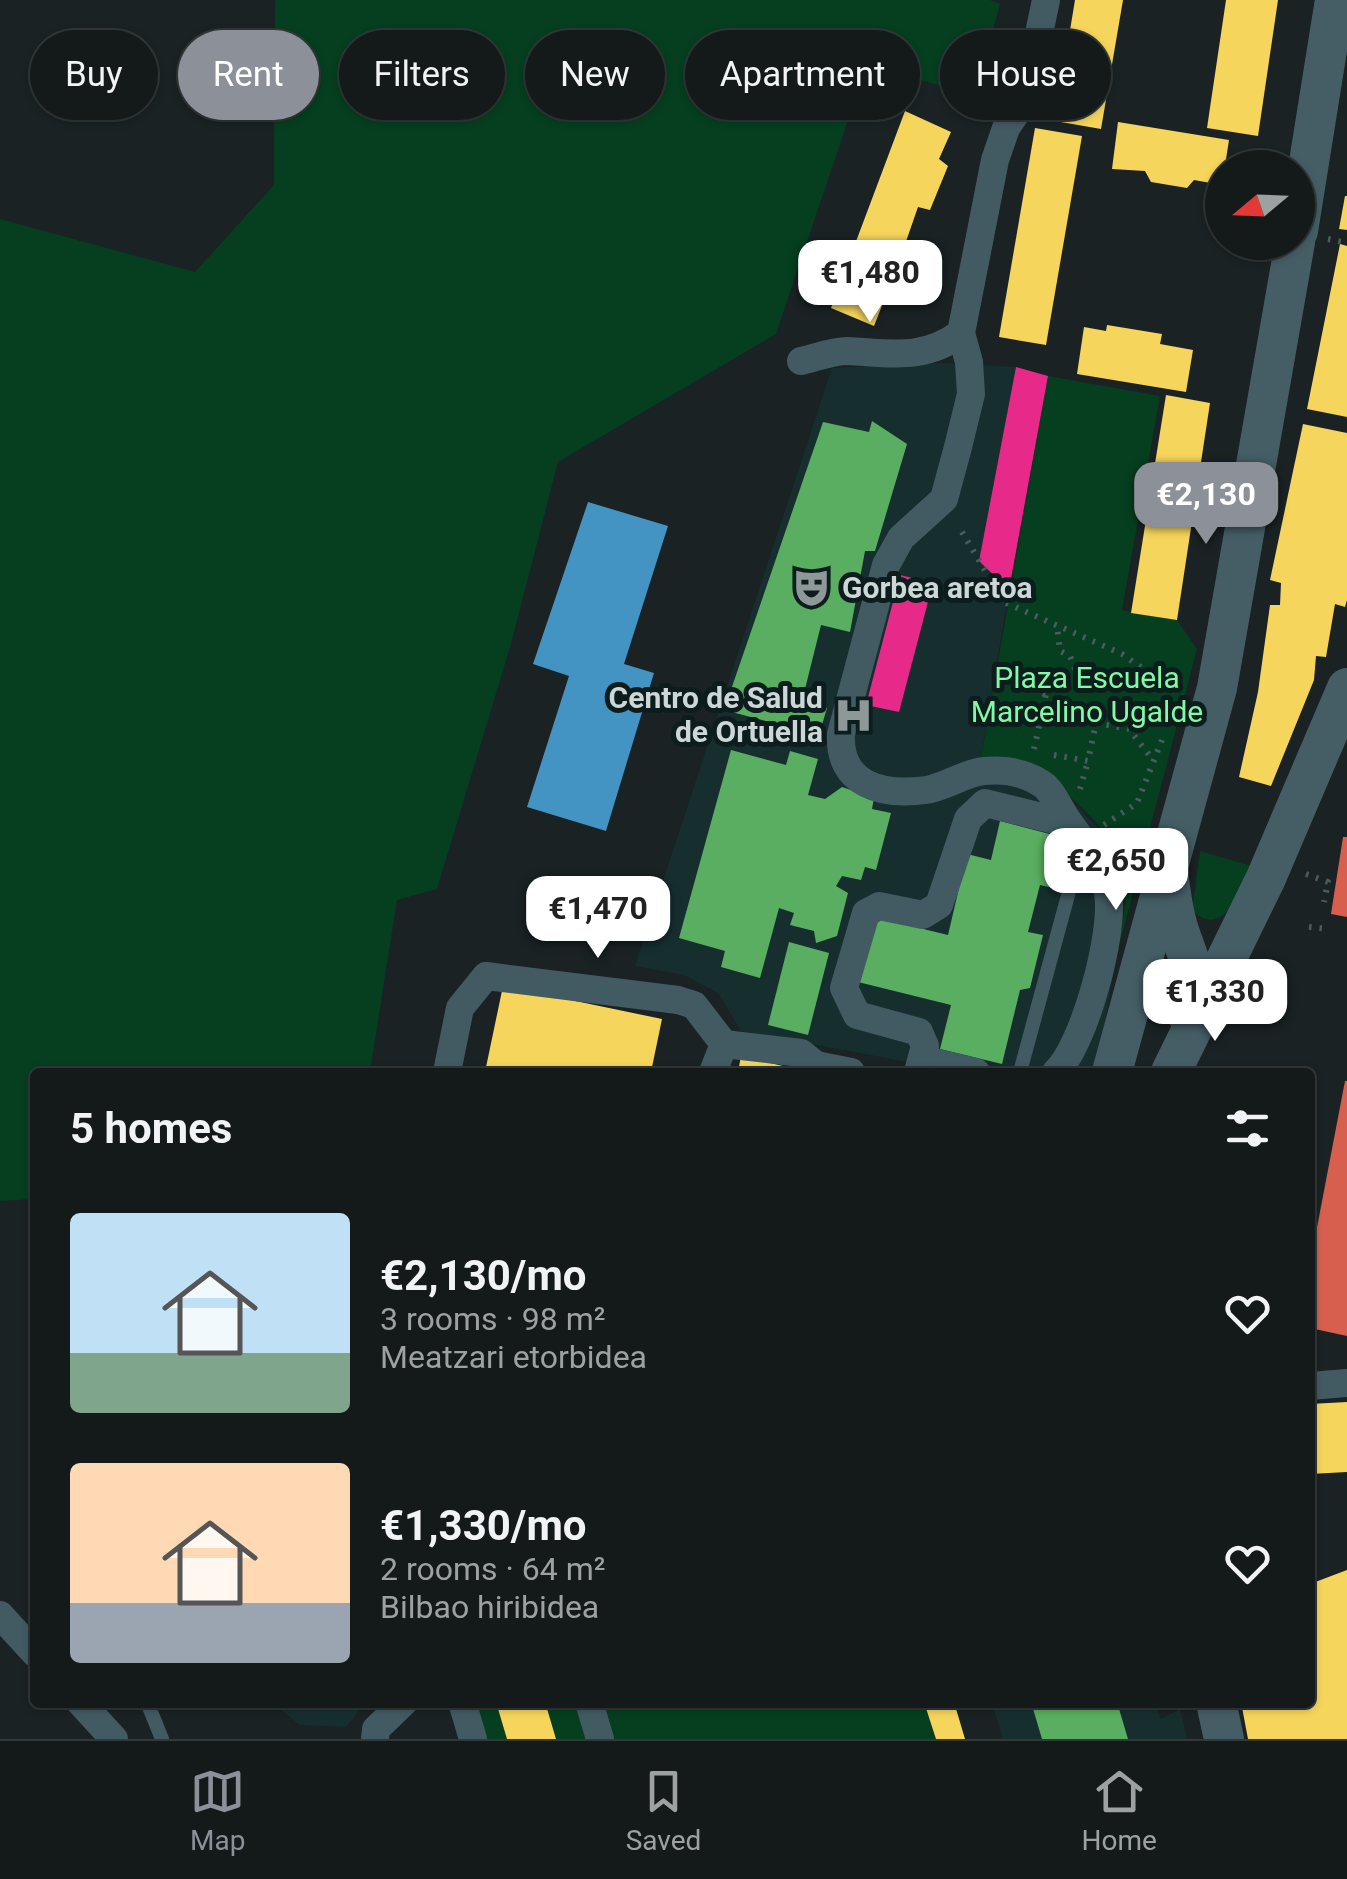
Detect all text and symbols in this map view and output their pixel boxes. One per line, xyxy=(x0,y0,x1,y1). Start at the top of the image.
chip: Buy xyxy=(30,30,158,120)
chip: Rent xyxy=(178,30,319,120)
chip: Filters xyxy=(339,30,505,120)
chip: New xyxy=(525,30,665,120)
chip: Apartment xyxy=(685,30,920,120)
chip: House xyxy=(940,30,1111,120)
north arrow xyxy=(1205,150,1315,260)
map controls xyxy=(1205,150,1315,260)
pin: €1,480 xyxy=(789,240,951,325)
text: €1,480 xyxy=(820,253,920,291)
pin: €2,130 xyxy=(1125,462,1287,547)
text: €2,130 xyxy=(1156,475,1256,513)
theatre icon: Gorbea aretoa xyxy=(791,567,833,609)
place label: Gorbea aretoa xyxy=(842,570,1033,605)
park label: Plaza Escuela Marcelino Ugalde xyxy=(971,660,1203,729)
place label: Centro de Salud de Ortuella xyxy=(609,680,823,749)
hospital icon: Centro de Salud de Ortuella xyxy=(832,694,874,736)
pin: €2,650 xyxy=(1035,828,1197,913)
text: €2,650 xyxy=(1066,841,1166,879)
pin: €1,470 xyxy=(517,876,679,961)
text: €1,470 xyxy=(548,889,648,927)
pin: €1,330 xyxy=(1134,959,1296,1044)
text: €1,330 xyxy=(1165,972,1265,1010)
icon: filters xyxy=(1220,1101,1275,1156)
text: 5 homes xyxy=(70,1104,232,1153)
text: €2,130/mo xyxy=(380,1251,587,1300)
icon: home xyxy=(150,1253,270,1373)
icon: heart xyxy=(1220,1286,1275,1341)
text: 3 rooms · 98 m² xyxy=(380,1300,605,1338)
text: Meatzari etorbidea xyxy=(380,1338,647,1376)
text: €1,330/mo xyxy=(380,1501,587,1550)
icon: home xyxy=(150,1503,270,1623)
icon: heart xyxy=(1220,1536,1275,1591)
text: 2 rooms · 64 m² xyxy=(380,1550,605,1588)
text: Bilbao hiribidea xyxy=(380,1588,599,1626)
tab: Map xyxy=(190,1764,245,1857)
tab: Saved xyxy=(626,1764,701,1857)
tab: Home xyxy=(1082,1764,1157,1857)

